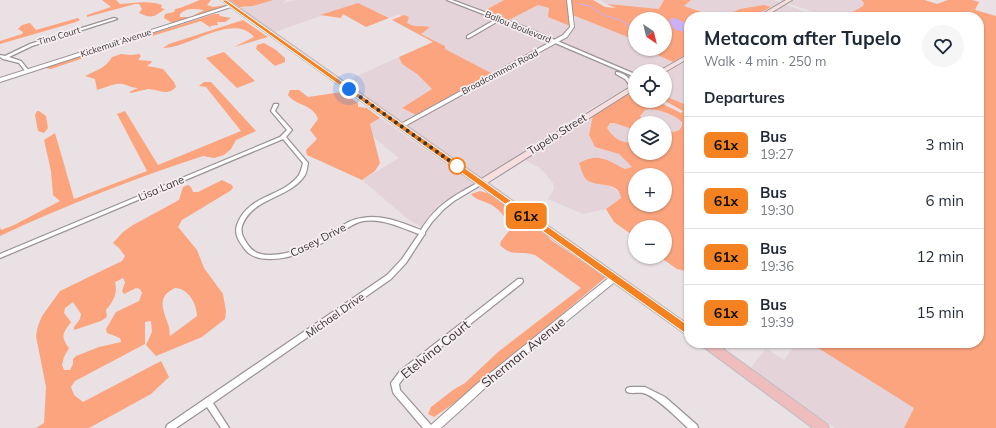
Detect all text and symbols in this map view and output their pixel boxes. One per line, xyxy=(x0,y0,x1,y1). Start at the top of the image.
street label: Ballou Boulevard xyxy=(483,8,553,45)
north arrow xyxy=(628,12,672,56)
map controls xyxy=(628,12,672,264)
street label: Tina Court xyxy=(36,24,81,47)
button: heart xyxy=(922,25,964,67)
street label: Kickemuit Avenue xyxy=(79,26,153,59)
text: Metacom after Tupelo xyxy=(704,26,901,50)
street label: Broadcommon Road xyxy=(459,47,540,96)
text: Walk · 4 min · 250 m xyxy=(704,53,826,69)
button: locate xyxy=(628,64,672,108)
your location xyxy=(339,79,359,99)
text: Departures xyxy=(704,88,785,107)
street label: Tupelo Street xyxy=(525,110,589,158)
button: layers xyxy=(628,116,672,160)
text: Bus xyxy=(760,127,787,146)
text: 3 min xyxy=(926,135,964,154)
text: 61x xyxy=(714,136,738,154)
text: 19:27 xyxy=(760,146,794,162)
unlabelled marker xyxy=(448,157,466,175)
button: + xyxy=(628,168,672,212)
street label: Lisa Lane xyxy=(136,172,186,204)
text: Bus xyxy=(760,183,787,202)
text: 6 min xyxy=(926,191,964,210)
text: 61x xyxy=(714,192,738,210)
text: 19:30 xyxy=(760,202,794,218)
line badge: 61x xyxy=(503,203,549,229)
text: 61x xyxy=(514,207,538,225)
street label: Casey Drive xyxy=(288,220,348,260)
button: − xyxy=(628,220,672,264)
text: Bus xyxy=(760,239,787,258)
text: 12 min xyxy=(917,247,964,266)
text: 61x xyxy=(714,248,738,266)
text: 19:36 xyxy=(760,258,794,274)
street label: Michael Drive xyxy=(303,290,367,340)
text: Bus xyxy=(760,295,787,314)
text: 15 min xyxy=(917,303,964,322)
text: 61x xyxy=(714,304,738,322)
street label: Sherman Avenue xyxy=(478,313,568,391)
text: 19:39 xyxy=(760,314,794,330)
street label: Etelvina Court xyxy=(397,316,473,382)

